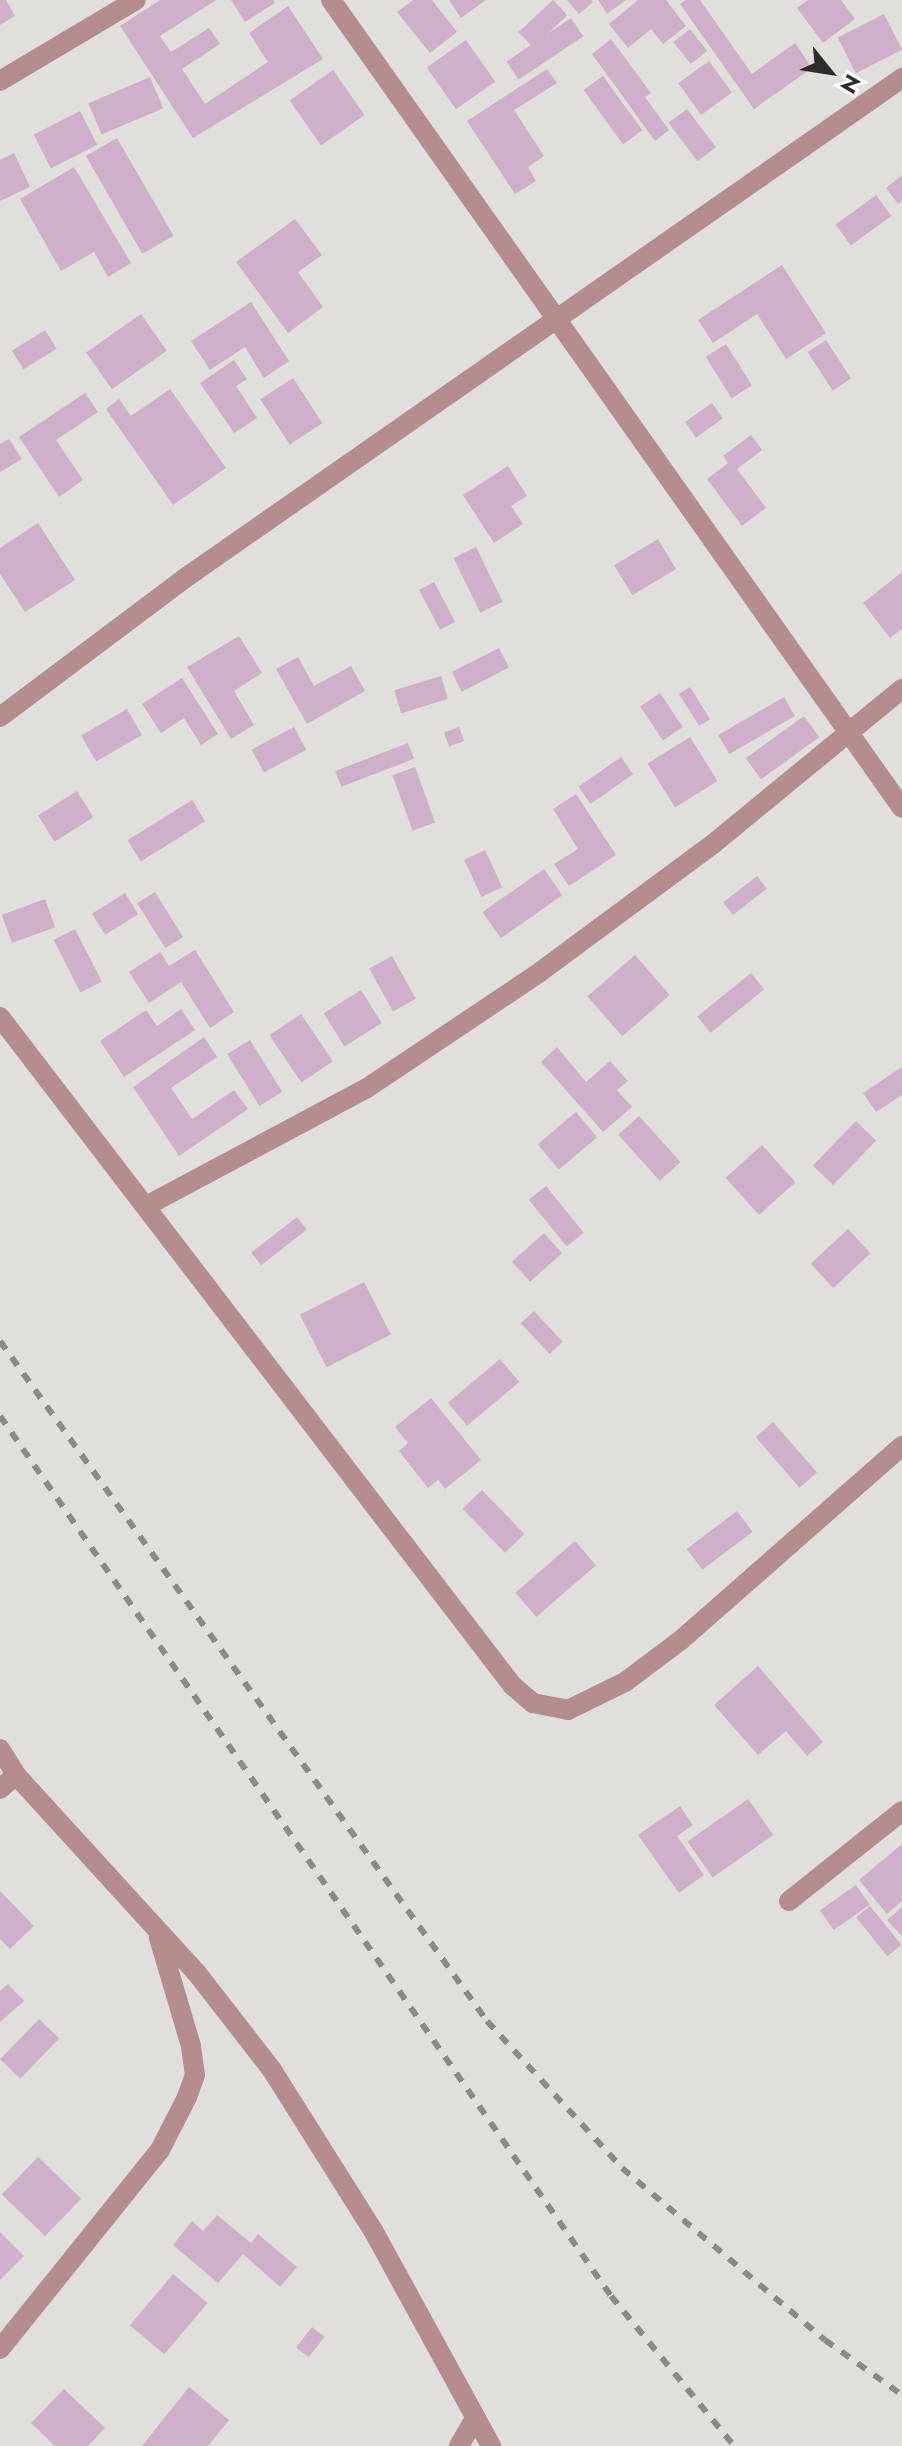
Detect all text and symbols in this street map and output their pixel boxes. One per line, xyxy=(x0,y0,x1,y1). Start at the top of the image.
north arrow xyxy=(790,32,870,112)
text: N xyxy=(833,68,869,100)

